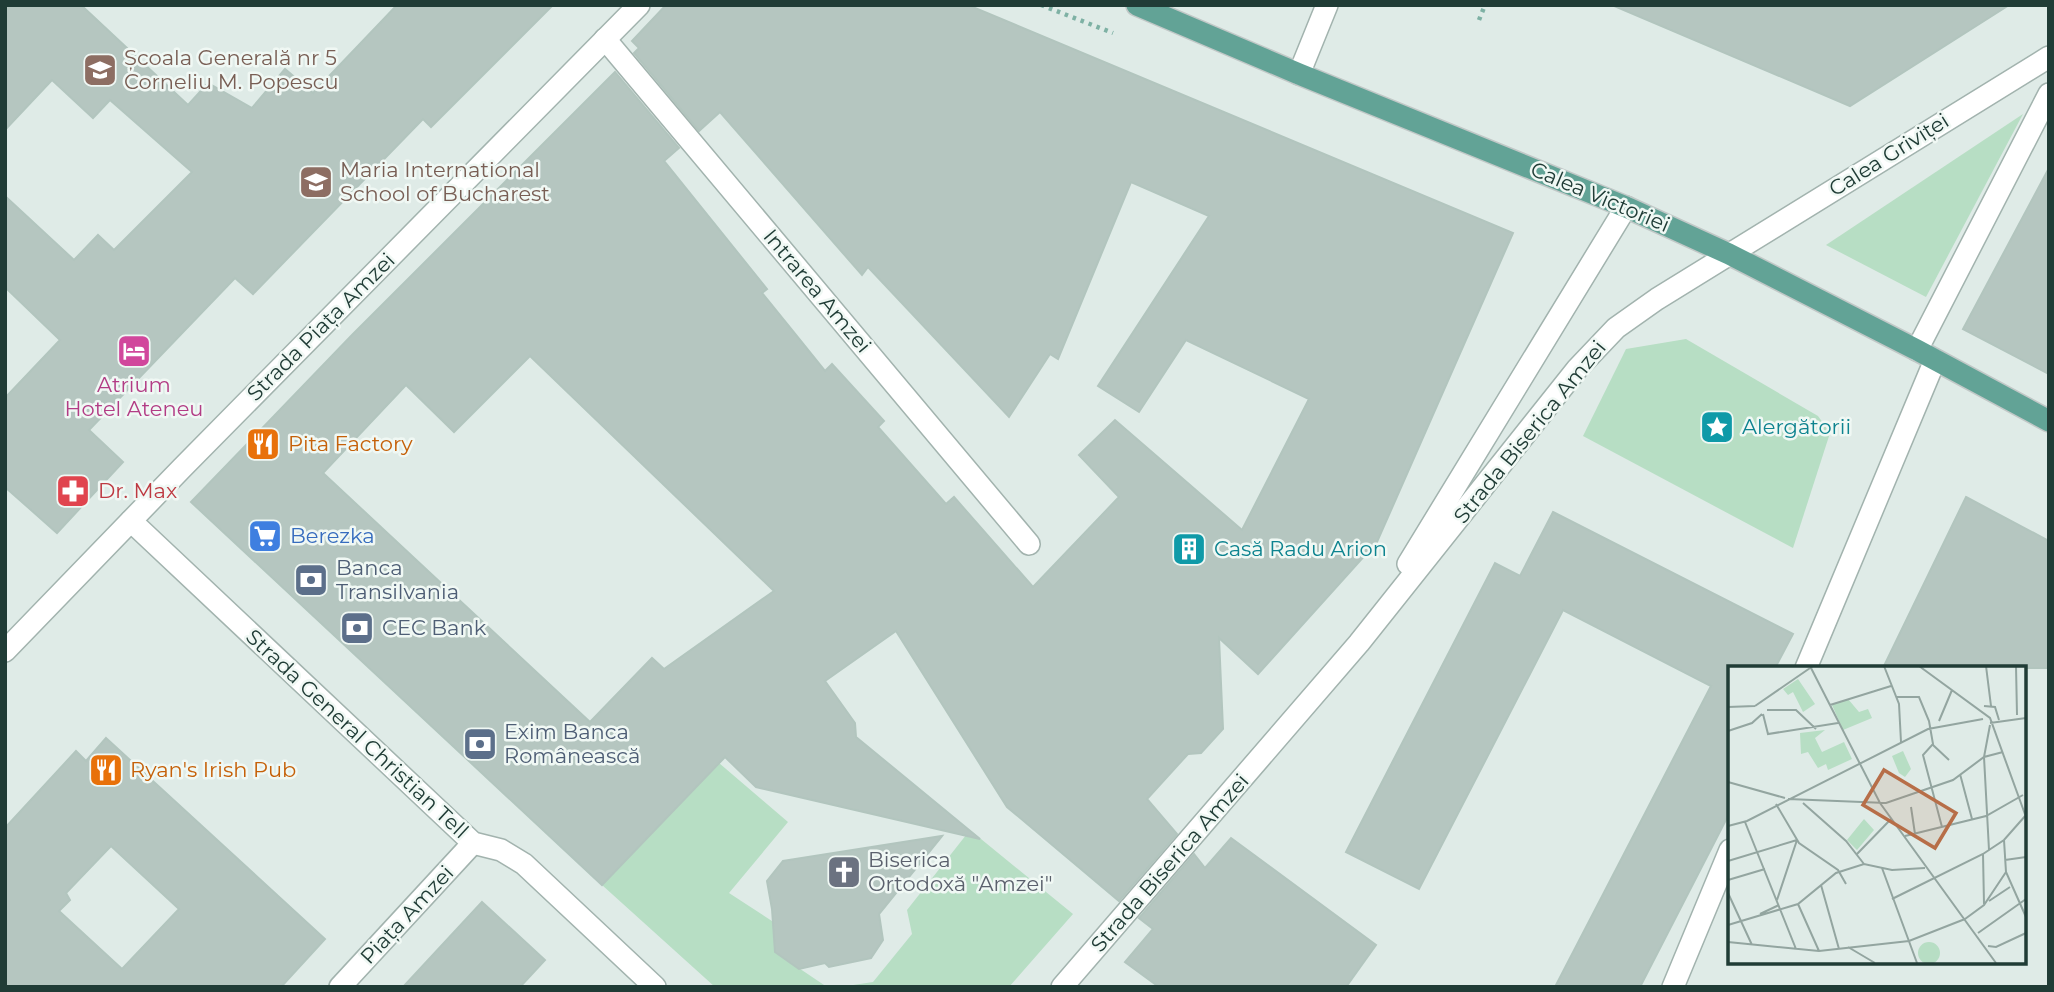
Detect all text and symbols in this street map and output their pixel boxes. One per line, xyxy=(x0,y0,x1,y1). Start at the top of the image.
place label: Școala Generală nr 5 Corneliu M. Popescu xyxy=(124,45,339,94)
school or university icon: Școala Generală nr 5 Corneliu M. Popescu xyxy=(81,51,119,89)
street label: Calea Griviței xyxy=(1824,108,1954,202)
street label: Calea Victoriei xyxy=(1527,156,1673,237)
place label: Maria International School of Bucharest xyxy=(340,157,550,206)
school or university icon: Maria International School of Bucharest xyxy=(297,163,335,201)
street label: Intrarea Amzei xyxy=(758,224,876,358)
street label: Strada Piața Amzei xyxy=(242,248,400,406)
hotel icon: Atrium Hotel Ateneu xyxy=(115,332,153,370)
street label: Strada Biserica Amzei xyxy=(1448,335,1611,528)
place label: Atrium Hotel Ateneu xyxy=(65,372,203,421)
place icon: Alergătorii xyxy=(1698,408,1736,446)
place label: Alergătorii xyxy=(1742,414,1851,439)
restaurant icon: Pita Factory xyxy=(244,425,282,463)
place label: Pita Factory xyxy=(288,431,413,456)
pharmacy icon: Dr. Max xyxy=(54,472,92,510)
place label: Dr. Max xyxy=(98,478,177,503)
supermarket icon: Berezka xyxy=(246,517,284,555)
place label: Berezka xyxy=(290,523,375,548)
building icon: Casă Radu Arion xyxy=(1170,530,1208,568)
place label: Casă Radu Arion xyxy=(1214,536,1387,561)
place label: Banca Transilvania xyxy=(336,555,459,604)
bank icon: Banca Transilvania xyxy=(292,561,330,599)
bank icon: CEC Bank xyxy=(338,609,376,647)
place label: CEC Bank xyxy=(382,615,487,640)
street label: Strada General Christian Tell xyxy=(241,624,474,843)
inset map xyxy=(1728,666,2026,964)
place label: Exim Banca Românească xyxy=(504,719,640,768)
bank icon: Exim Banca Românească xyxy=(461,725,499,763)
restaurant icon: Ryan's Irish Pub xyxy=(87,751,125,789)
place label: Ryan's Irish Pub xyxy=(130,757,296,782)
street label: Strada Biserica Amzei xyxy=(1085,769,1254,957)
place label: Biserica Ortodoxă "Amzei" xyxy=(868,847,1053,896)
church icon: Biserica Ortodoxă "Amzei" xyxy=(825,853,863,891)
street label: Piața Amzei xyxy=(355,860,459,970)

